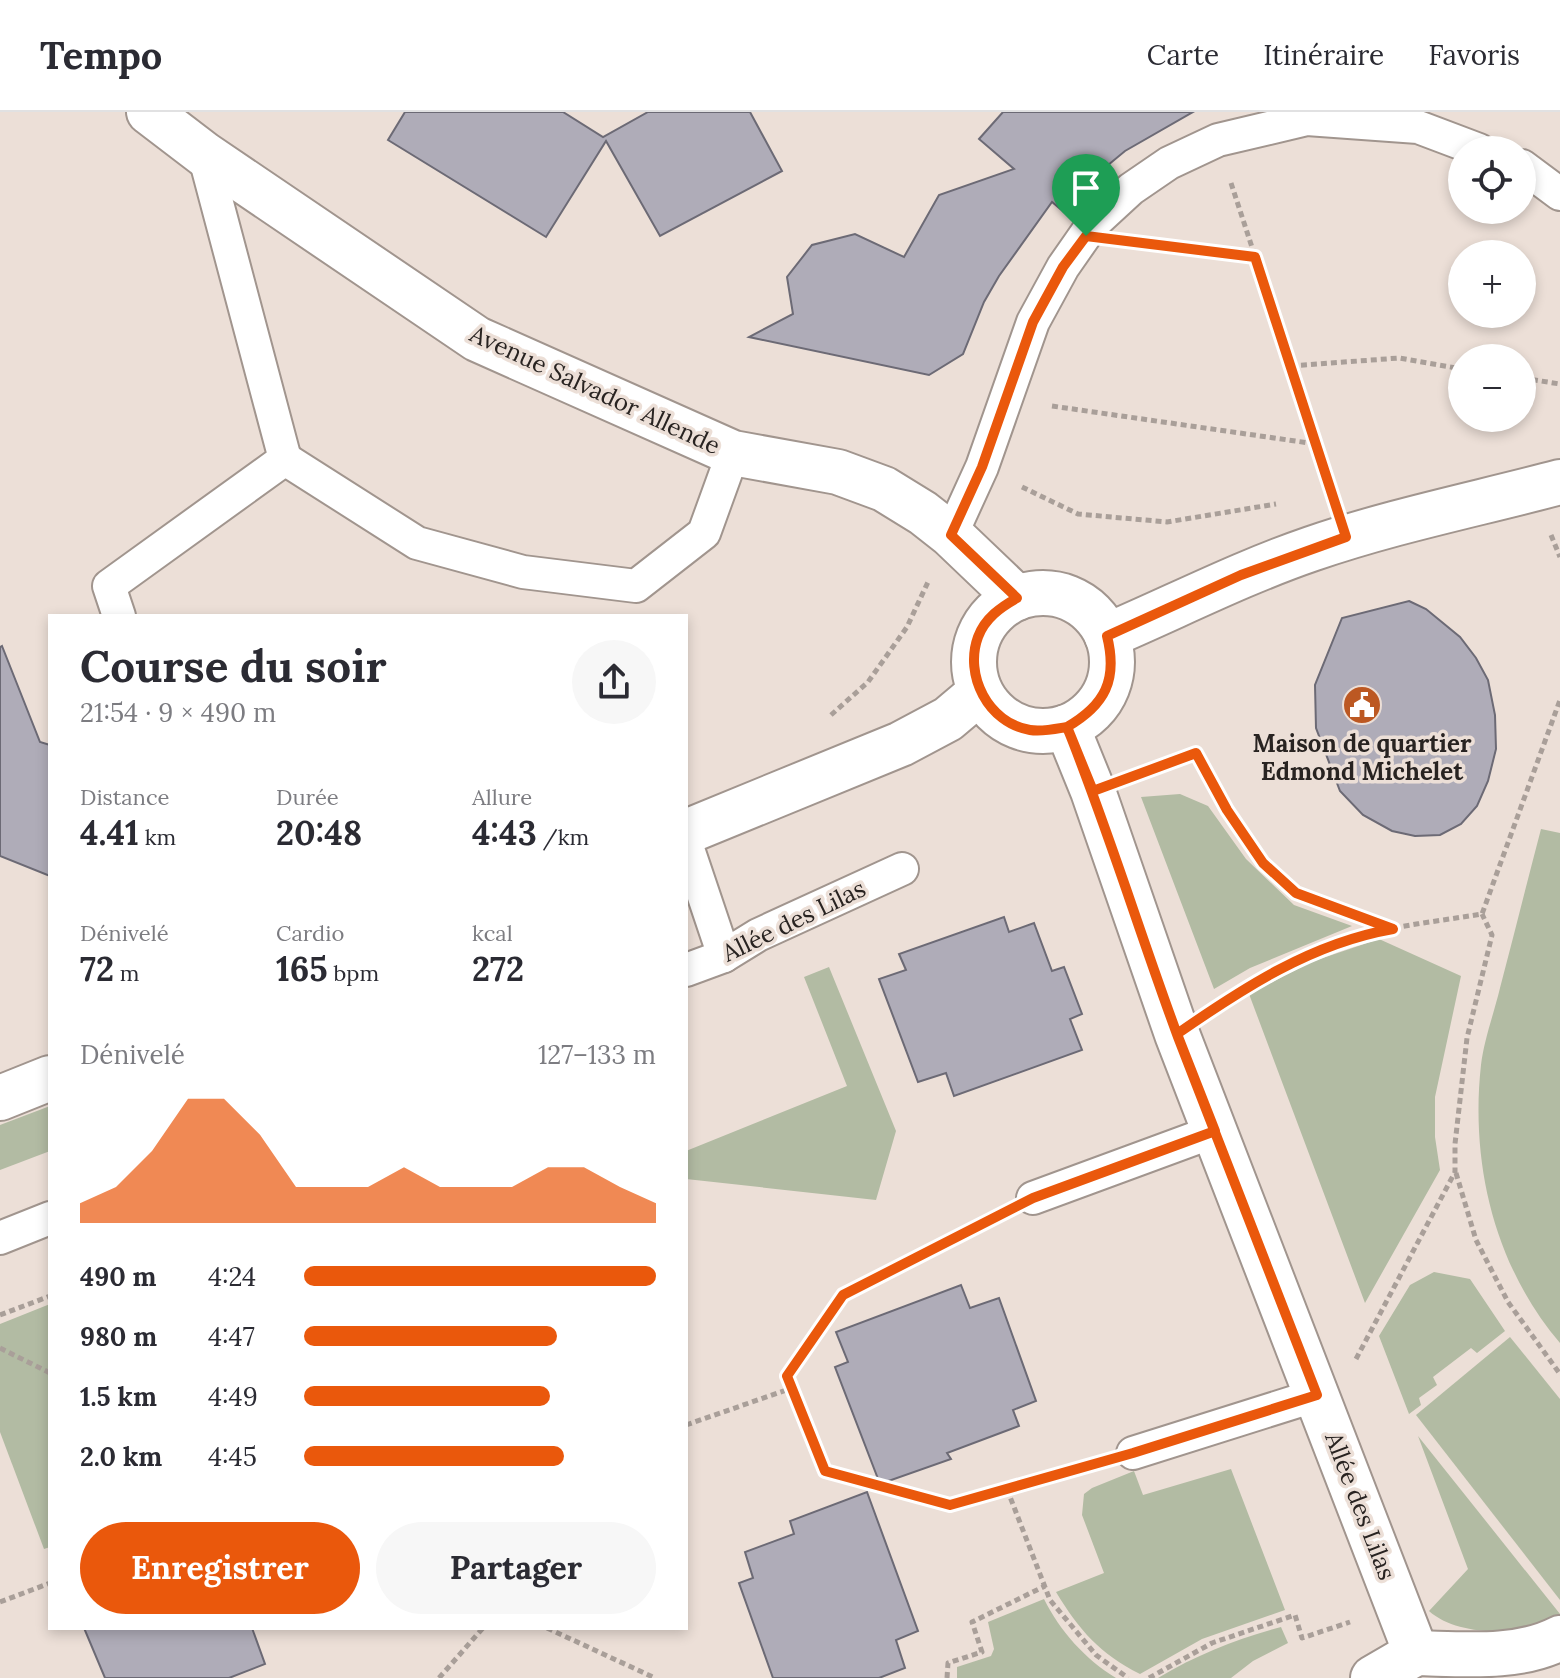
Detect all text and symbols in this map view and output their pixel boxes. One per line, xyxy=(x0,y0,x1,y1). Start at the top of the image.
text: Tempo xyxy=(40,31,162,79)
text: Carte xyxy=(1147,37,1219,73)
text: Itinéraire xyxy=(1263,37,1384,73)
text: Favoris xyxy=(1428,37,1520,73)
map controls xyxy=(1448,136,1536,432)
button: locate xyxy=(1448,136,1536,224)
pin xyxy=(1052,154,1120,236)
icon: arrive xyxy=(1064,166,1108,210)
button: + xyxy=(1448,240,1536,328)
street label: Avenue Salvador Allende xyxy=(464,317,725,461)
button: − xyxy=(1448,344,1536,432)
text: Course du soir xyxy=(80,638,387,694)
button: share xyxy=(572,640,656,724)
public building icon: Maison de quartier Edmond Michelet xyxy=(1341,684,1383,726)
text: 21:54 · 9 × 490 m xyxy=(80,696,276,729)
place label: Maison de quartier Edmond Michelet xyxy=(1253,728,1472,787)
text: Distance xyxy=(80,783,170,811)
text: Durée xyxy=(276,783,339,811)
text: Allure xyxy=(472,783,532,811)
text: 4.41 xyxy=(80,811,139,854)
text: 20:48 xyxy=(276,811,362,854)
text: 4:43 xyxy=(472,811,537,854)
text: km xyxy=(139,823,176,851)
text: /km xyxy=(537,823,589,851)
street label: Allée des Lilas xyxy=(716,872,871,969)
text: Dénivelé xyxy=(80,919,169,947)
text: Cardio xyxy=(276,919,344,947)
text: kcal xyxy=(472,919,513,947)
text: 72 xyxy=(80,947,114,990)
text: 165 xyxy=(276,947,328,990)
text: 272 xyxy=(472,947,524,990)
text: m xyxy=(114,959,140,987)
text: bpm xyxy=(328,959,379,987)
text: Dénivelé xyxy=(80,1038,185,1071)
text: 127–133 m xyxy=(538,1038,656,1071)
text: 490 m xyxy=(80,1260,157,1293)
text: 4:24 xyxy=(208,1260,256,1293)
text: 980 m xyxy=(80,1320,157,1353)
text: 4:47 xyxy=(208,1320,255,1353)
text: 1.5 km xyxy=(80,1380,157,1413)
text: 4:49 xyxy=(208,1380,258,1413)
street label: Allée des Lilas xyxy=(1318,1427,1403,1584)
text: 2.0 km xyxy=(80,1440,162,1473)
text: 4:45 xyxy=(208,1440,257,1473)
button: Enregistrer xyxy=(80,1522,360,1614)
button: Partager xyxy=(376,1522,656,1614)

